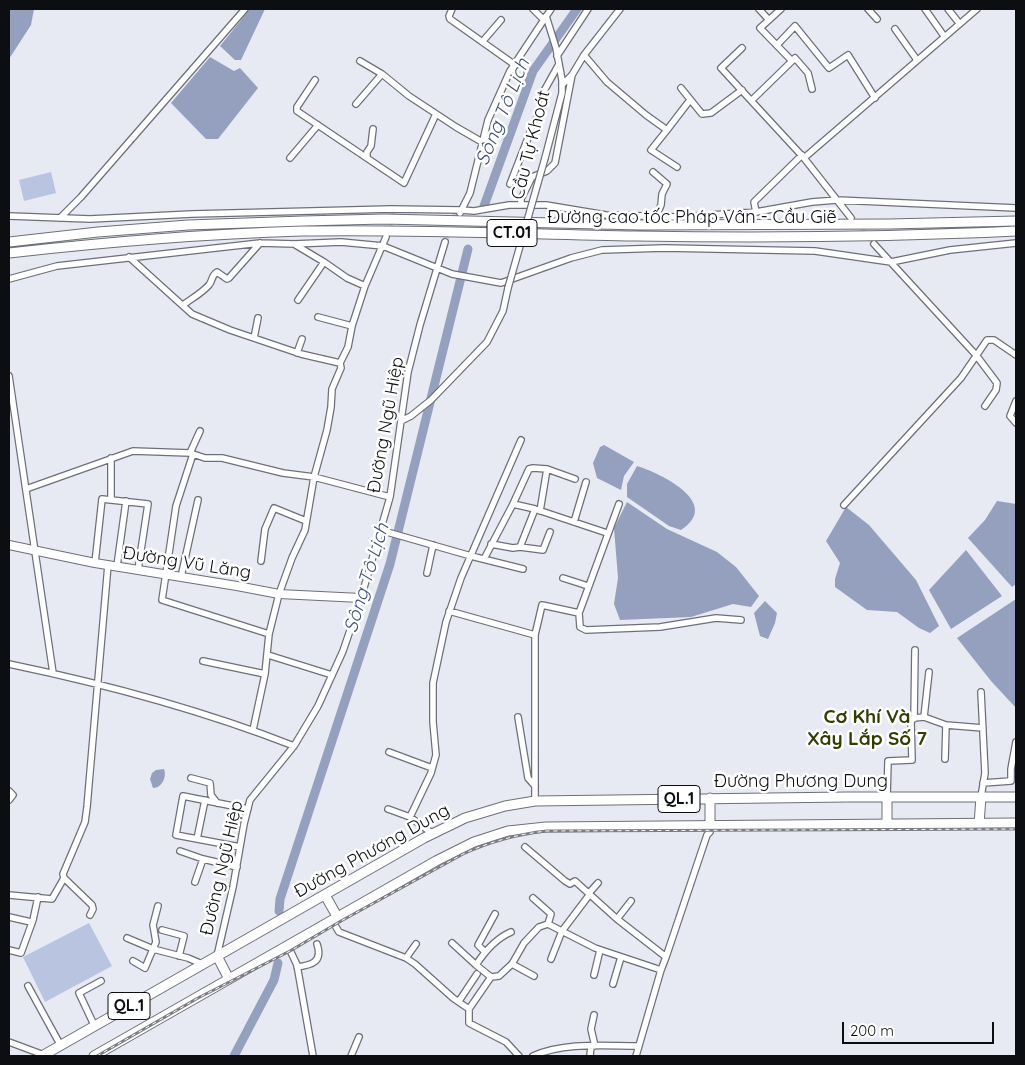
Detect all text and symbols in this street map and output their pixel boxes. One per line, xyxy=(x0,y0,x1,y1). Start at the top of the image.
water label: Sông Tô Lịch xyxy=(471,55,535,169)
street label: Cầu Tự Khoát xyxy=(507,88,555,202)
street label: Đường cao tốc Pháp Vân - Cầu Giẽ xyxy=(547,207,837,229)
road number: CT.01 xyxy=(487,220,537,247)
street label: Đường Ngũ Hiệp xyxy=(363,355,409,495)
water label: Sông Tô Lịch xyxy=(340,521,394,635)
street label: Đường Vũ Lăng xyxy=(121,542,253,584)
district label: Cơ Khí Và Xây Lắp Số 7 xyxy=(807,706,927,750)
street label: Đường Phương Dung xyxy=(714,771,888,793)
road number: QL.1 xyxy=(658,786,700,812)
street label: Đường Ngũ Hiệp xyxy=(196,798,248,938)
street label: Đường Phương Dung xyxy=(291,799,453,903)
road number: QL.1 xyxy=(108,992,150,1019)
scale bar xyxy=(845,1012,998,1044)
text: 200 m xyxy=(850,1021,894,1040)

